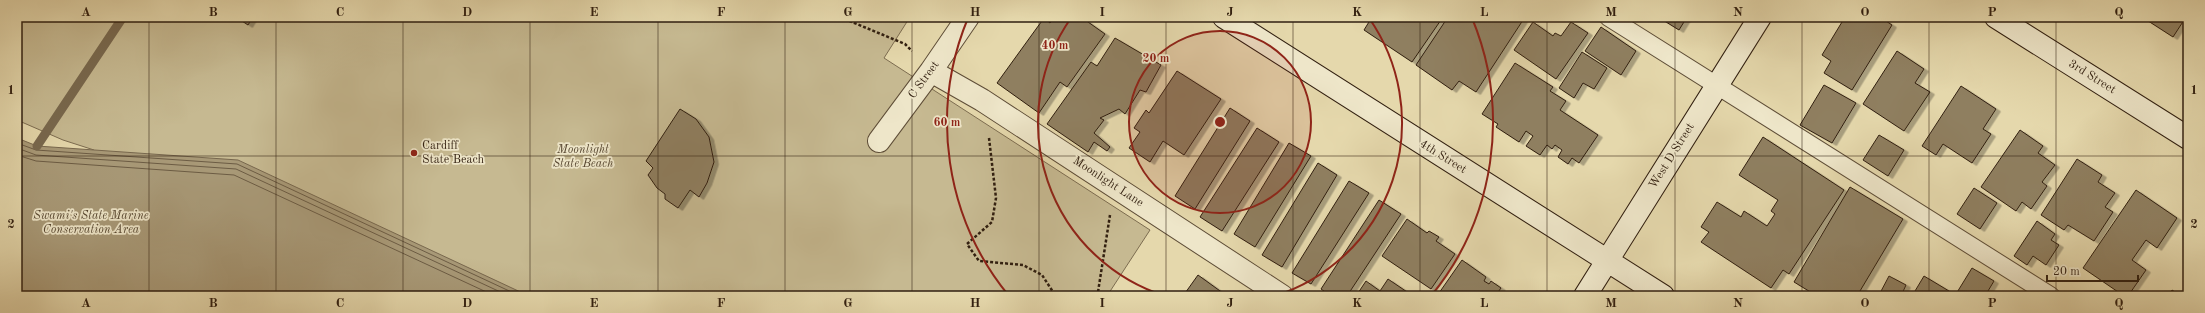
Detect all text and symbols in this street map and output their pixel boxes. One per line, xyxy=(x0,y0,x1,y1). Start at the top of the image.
text: A xyxy=(81,6,91,19)
text: B xyxy=(208,6,218,19)
text: C xyxy=(336,6,344,19)
text: D xyxy=(462,6,472,19)
text: E xyxy=(590,6,599,19)
text: F xyxy=(717,6,726,19)
text: G xyxy=(843,6,853,19)
text: H xyxy=(970,6,981,19)
text: I xyxy=(1099,6,1105,19)
text: J xyxy=(1226,6,1234,19)
text: K xyxy=(1352,6,1362,19)
text: L xyxy=(1480,6,1489,19)
text: M xyxy=(1605,6,1617,19)
text: N xyxy=(1733,6,1743,19)
text: O xyxy=(1860,6,1870,19)
text: P xyxy=(1987,6,1997,19)
text: Q xyxy=(2114,6,2124,19)
text: 40 m xyxy=(1042,40,1069,52)
text: 20 m xyxy=(1143,53,1170,65)
street label: 3rd Street xyxy=(2066,58,2118,96)
street label: C Street xyxy=(906,59,942,101)
text: 1 xyxy=(7,84,15,97)
text: 1 xyxy=(2190,84,2198,97)
centre of rings xyxy=(1213,115,1227,129)
text: 60 m xyxy=(934,117,961,129)
street label: West D Street xyxy=(1647,121,1697,191)
street label: 4th Street xyxy=(1417,138,1469,176)
place label: Cardiff State Beach xyxy=(422,140,485,166)
park label: Moonlight State Beach xyxy=(553,144,613,170)
marker: Cardiff State Beach xyxy=(409,148,419,158)
street label: Moonlight Lane xyxy=(1071,155,1146,209)
park label: Swami's State Marine Conservation Area xyxy=(33,210,149,236)
text: 2 xyxy=(7,218,15,231)
text: 2 xyxy=(2190,218,2198,231)
scale bar xyxy=(2047,257,2138,283)
text: 20 m xyxy=(2053,266,2080,278)
text: A xyxy=(81,297,91,310)
text: B xyxy=(208,297,218,310)
text: C xyxy=(336,297,344,310)
text: D xyxy=(462,297,472,310)
text: E xyxy=(590,297,599,310)
text: F xyxy=(717,297,726,310)
text: G xyxy=(843,297,853,310)
text: H xyxy=(970,297,981,310)
text: I xyxy=(1099,297,1105,310)
text: J xyxy=(1226,297,1234,310)
text: K xyxy=(1352,297,1362,310)
text: L xyxy=(1480,297,1489,310)
text: M xyxy=(1605,297,1617,310)
text: N xyxy=(1733,297,1743,310)
text: O xyxy=(1860,297,1870,310)
text: P xyxy=(1987,297,1997,310)
text: Q xyxy=(2114,297,2124,310)

